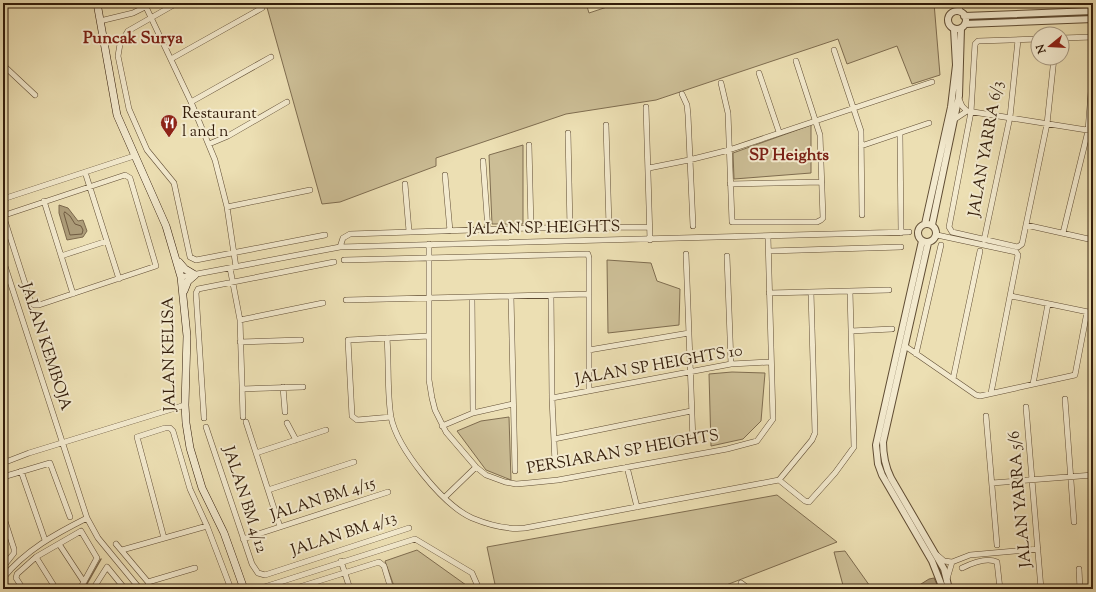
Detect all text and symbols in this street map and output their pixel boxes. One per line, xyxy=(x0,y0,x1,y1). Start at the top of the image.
north arrow xyxy=(1030,26,1070,66)
district label: Puncak Surya xyxy=(83,27,183,51)
text: N xyxy=(1032,42,1051,56)
street label: JALAN YARRA 6/3 xyxy=(964,79,1010,220)
place label: Restaurant l and n xyxy=(182,103,257,144)
restaurant icon: Restaurant l and n xyxy=(159,113,179,138)
district label: SP Heights xyxy=(749,144,829,168)
street label: JALAN SP HEIGHTS xyxy=(467,216,620,242)
street label: JALAN KEMBOJA xyxy=(13,279,77,414)
street label: JALAN KELISA xyxy=(158,296,183,413)
street label: JALAN SP HEIGHTS 10 xyxy=(572,340,745,392)
street label: PERSIARAN SP HEIGHTS xyxy=(525,425,721,481)
street label: JALAN YARRA 5/6 xyxy=(1004,430,1039,569)
street label: JALAN BM 4/12 xyxy=(216,443,272,557)
street label: JALAN BM 4/15 xyxy=(267,472,379,528)
street label: JALAN BM 4/13 xyxy=(287,507,400,563)

